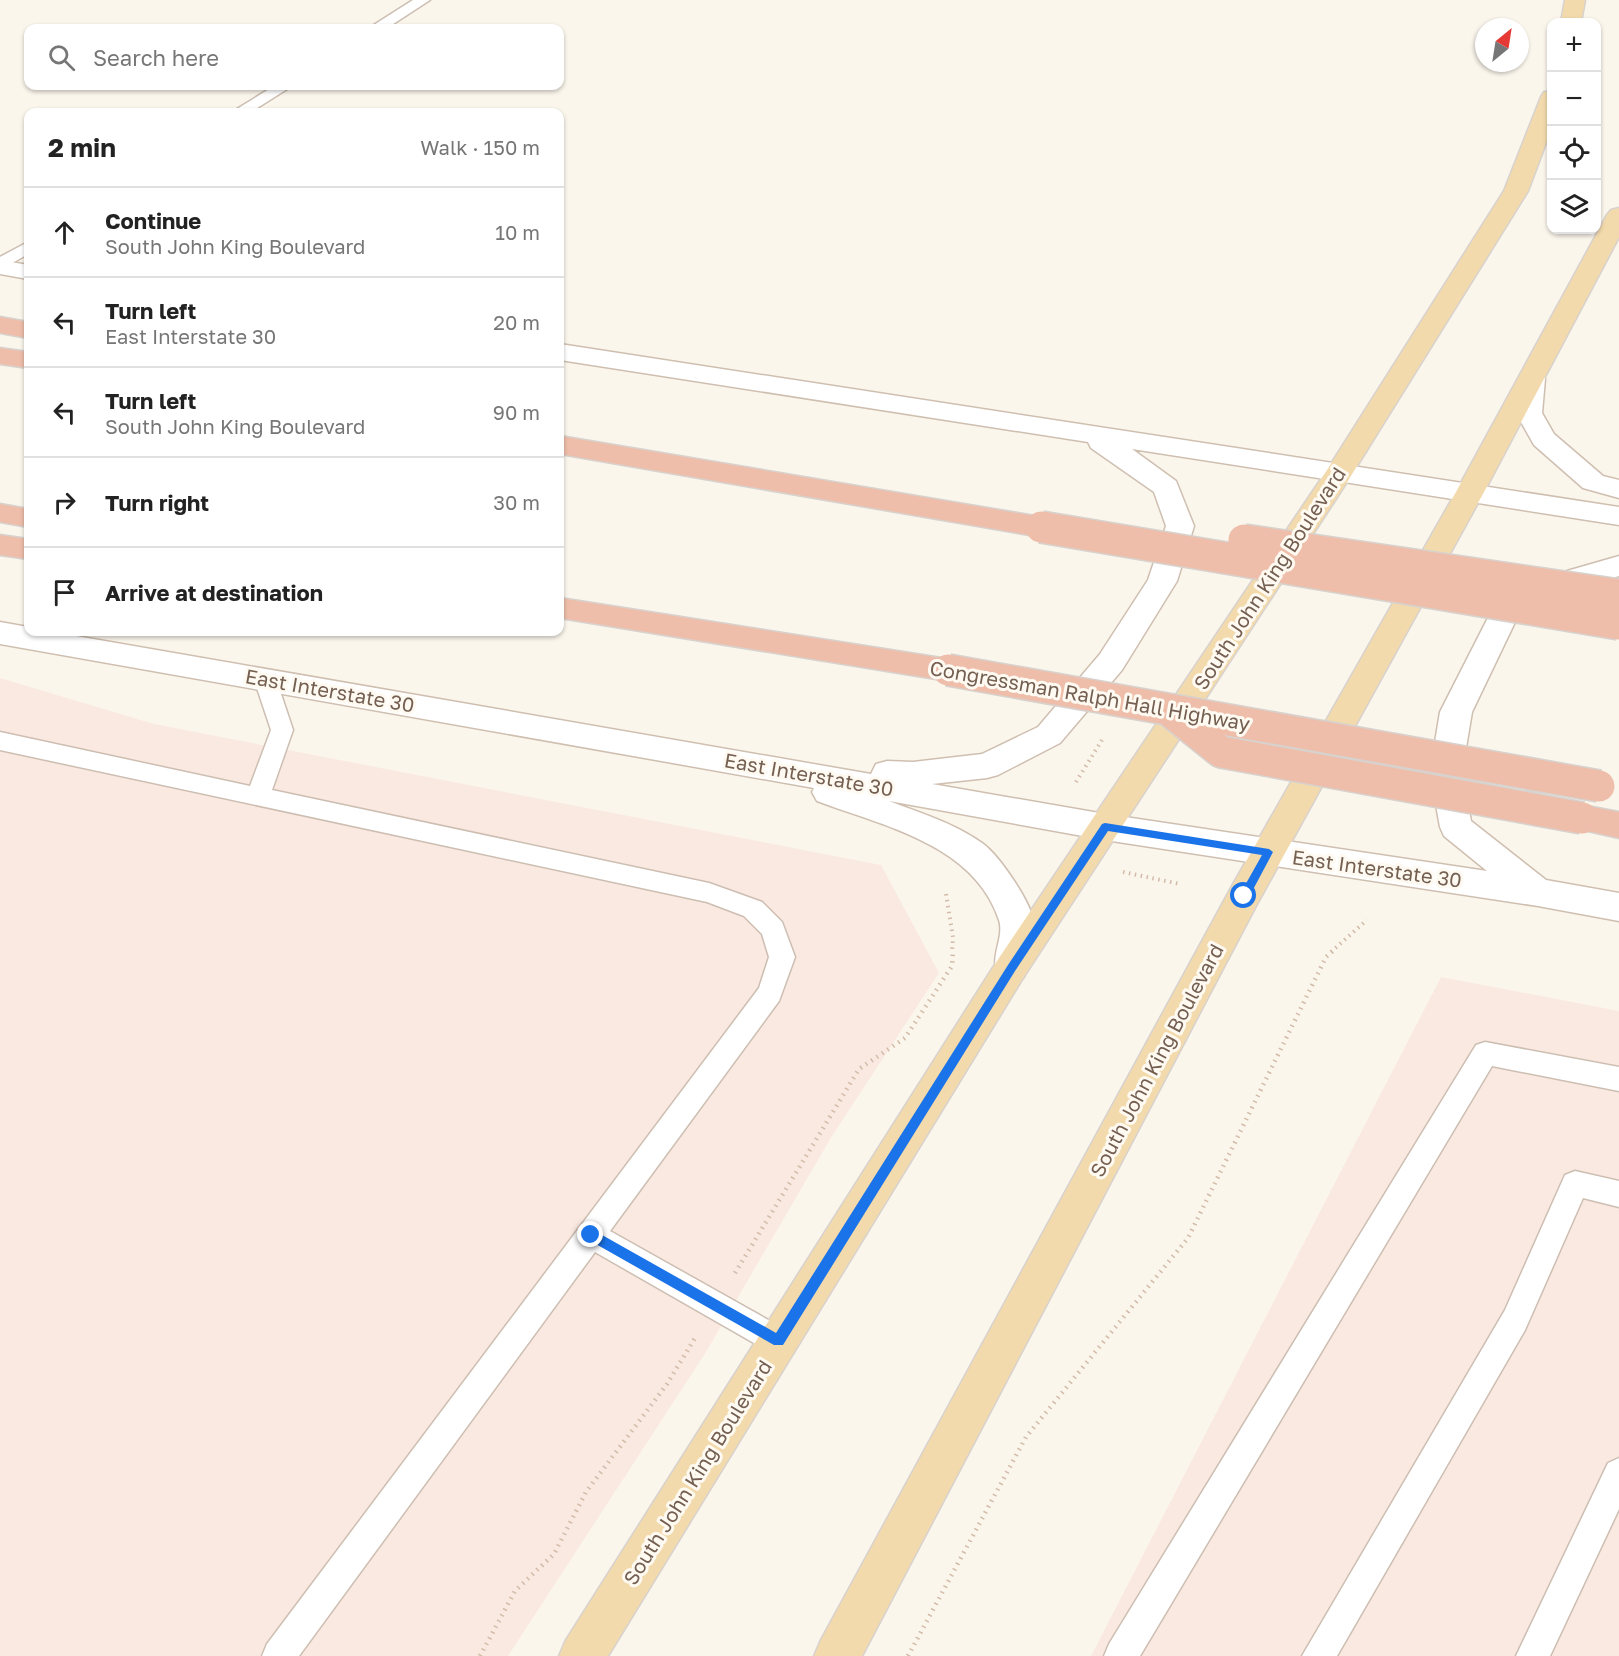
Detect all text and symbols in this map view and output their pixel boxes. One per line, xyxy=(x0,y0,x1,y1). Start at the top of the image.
north arrow xyxy=(1475,18,1529,72)
map controls xyxy=(1547,18,1601,234)
button: + xyxy=(1547,18,1601,72)
search box xyxy=(24,24,564,90)
icon: search xyxy=(45,41,78,74)
text: Search here xyxy=(93,44,219,71)
button: − xyxy=(1547,72,1601,126)
button: locate xyxy=(1547,126,1601,180)
text: 2 min xyxy=(48,132,116,163)
text: Walk · 150 m xyxy=(420,135,540,159)
button: layers xyxy=(1547,180,1601,234)
text: Continue xyxy=(105,207,201,234)
icon: ahead xyxy=(48,216,81,249)
text: 10 m xyxy=(495,220,540,244)
text: South John King Boulevard xyxy=(105,234,365,258)
text: Turn left xyxy=(105,297,196,324)
icon: left xyxy=(48,306,81,339)
text: 20 m xyxy=(493,310,540,334)
text: East Interstate 30 xyxy=(105,324,276,348)
text: Turn left xyxy=(105,387,196,414)
icon: left xyxy=(48,396,81,429)
text: 90 m xyxy=(493,400,540,424)
text: South John King Boulevard xyxy=(105,414,365,438)
street label: South John King Boulevard xyxy=(1188,462,1350,694)
icon: right xyxy=(48,486,81,519)
text: Turn right xyxy=(105,489,209,516)
text: 30 m xyxy=(493,490,540,514)
icon: arrive xyxy=(48,576,81,609)
text: Arrive at destination xyxy=(105,579,323,606)
street label: Congressman Ralph Hall Highway xyxy=(928,655,1252,735)
street label: East Interstate 30 xyxy=(244,663,416,717)
street label: East Interstate 30 xyxy=(723,747,895,801)
street label: East Interstate 30 xyxy=(1291,844,1463,892)
route start xyxy=(1230,882,1256,908)
street label: South John King Boulevard xyxy=(1084,939,1228,1181)
route end xyxy=(577,1221,603,1247)
street label: South John King Boulevard xyxy=(618,1355,776,1589)

